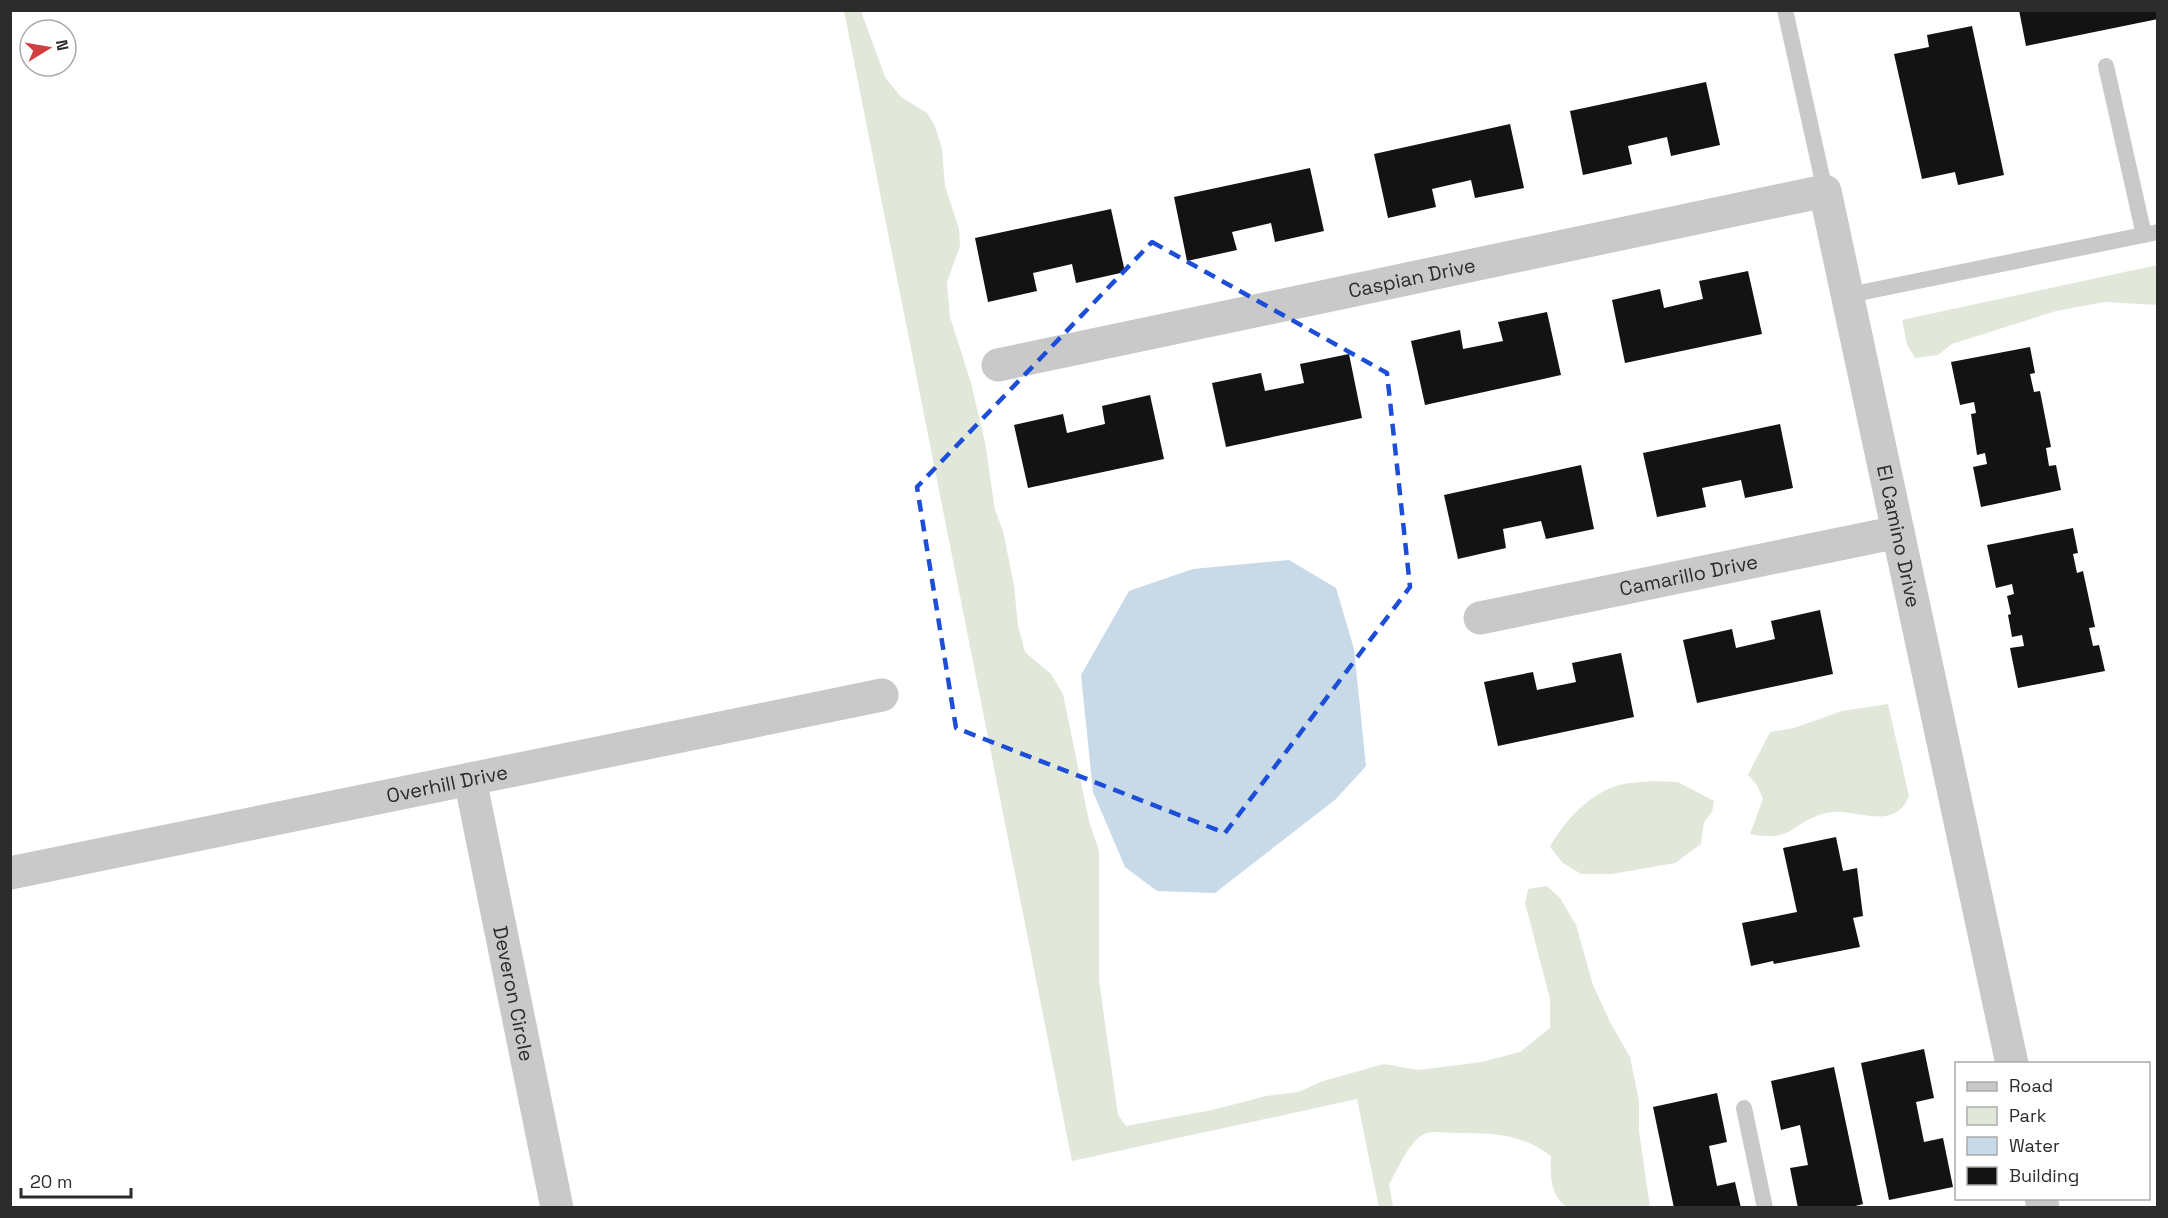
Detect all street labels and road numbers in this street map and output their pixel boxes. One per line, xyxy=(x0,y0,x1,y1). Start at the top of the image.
street label: Caspian Drive xyxy=(1346,252,1478,304)
street label: El Camino Drive xyxy=(1871,462,1927,610)
street label: Camarillo Drive xyxy=(1617,548,1760,602)
street label: Overhill Drive xyxy=(384,759,510,809)
street label: Deveron Circle xyxy=(487,924,540,1064)

